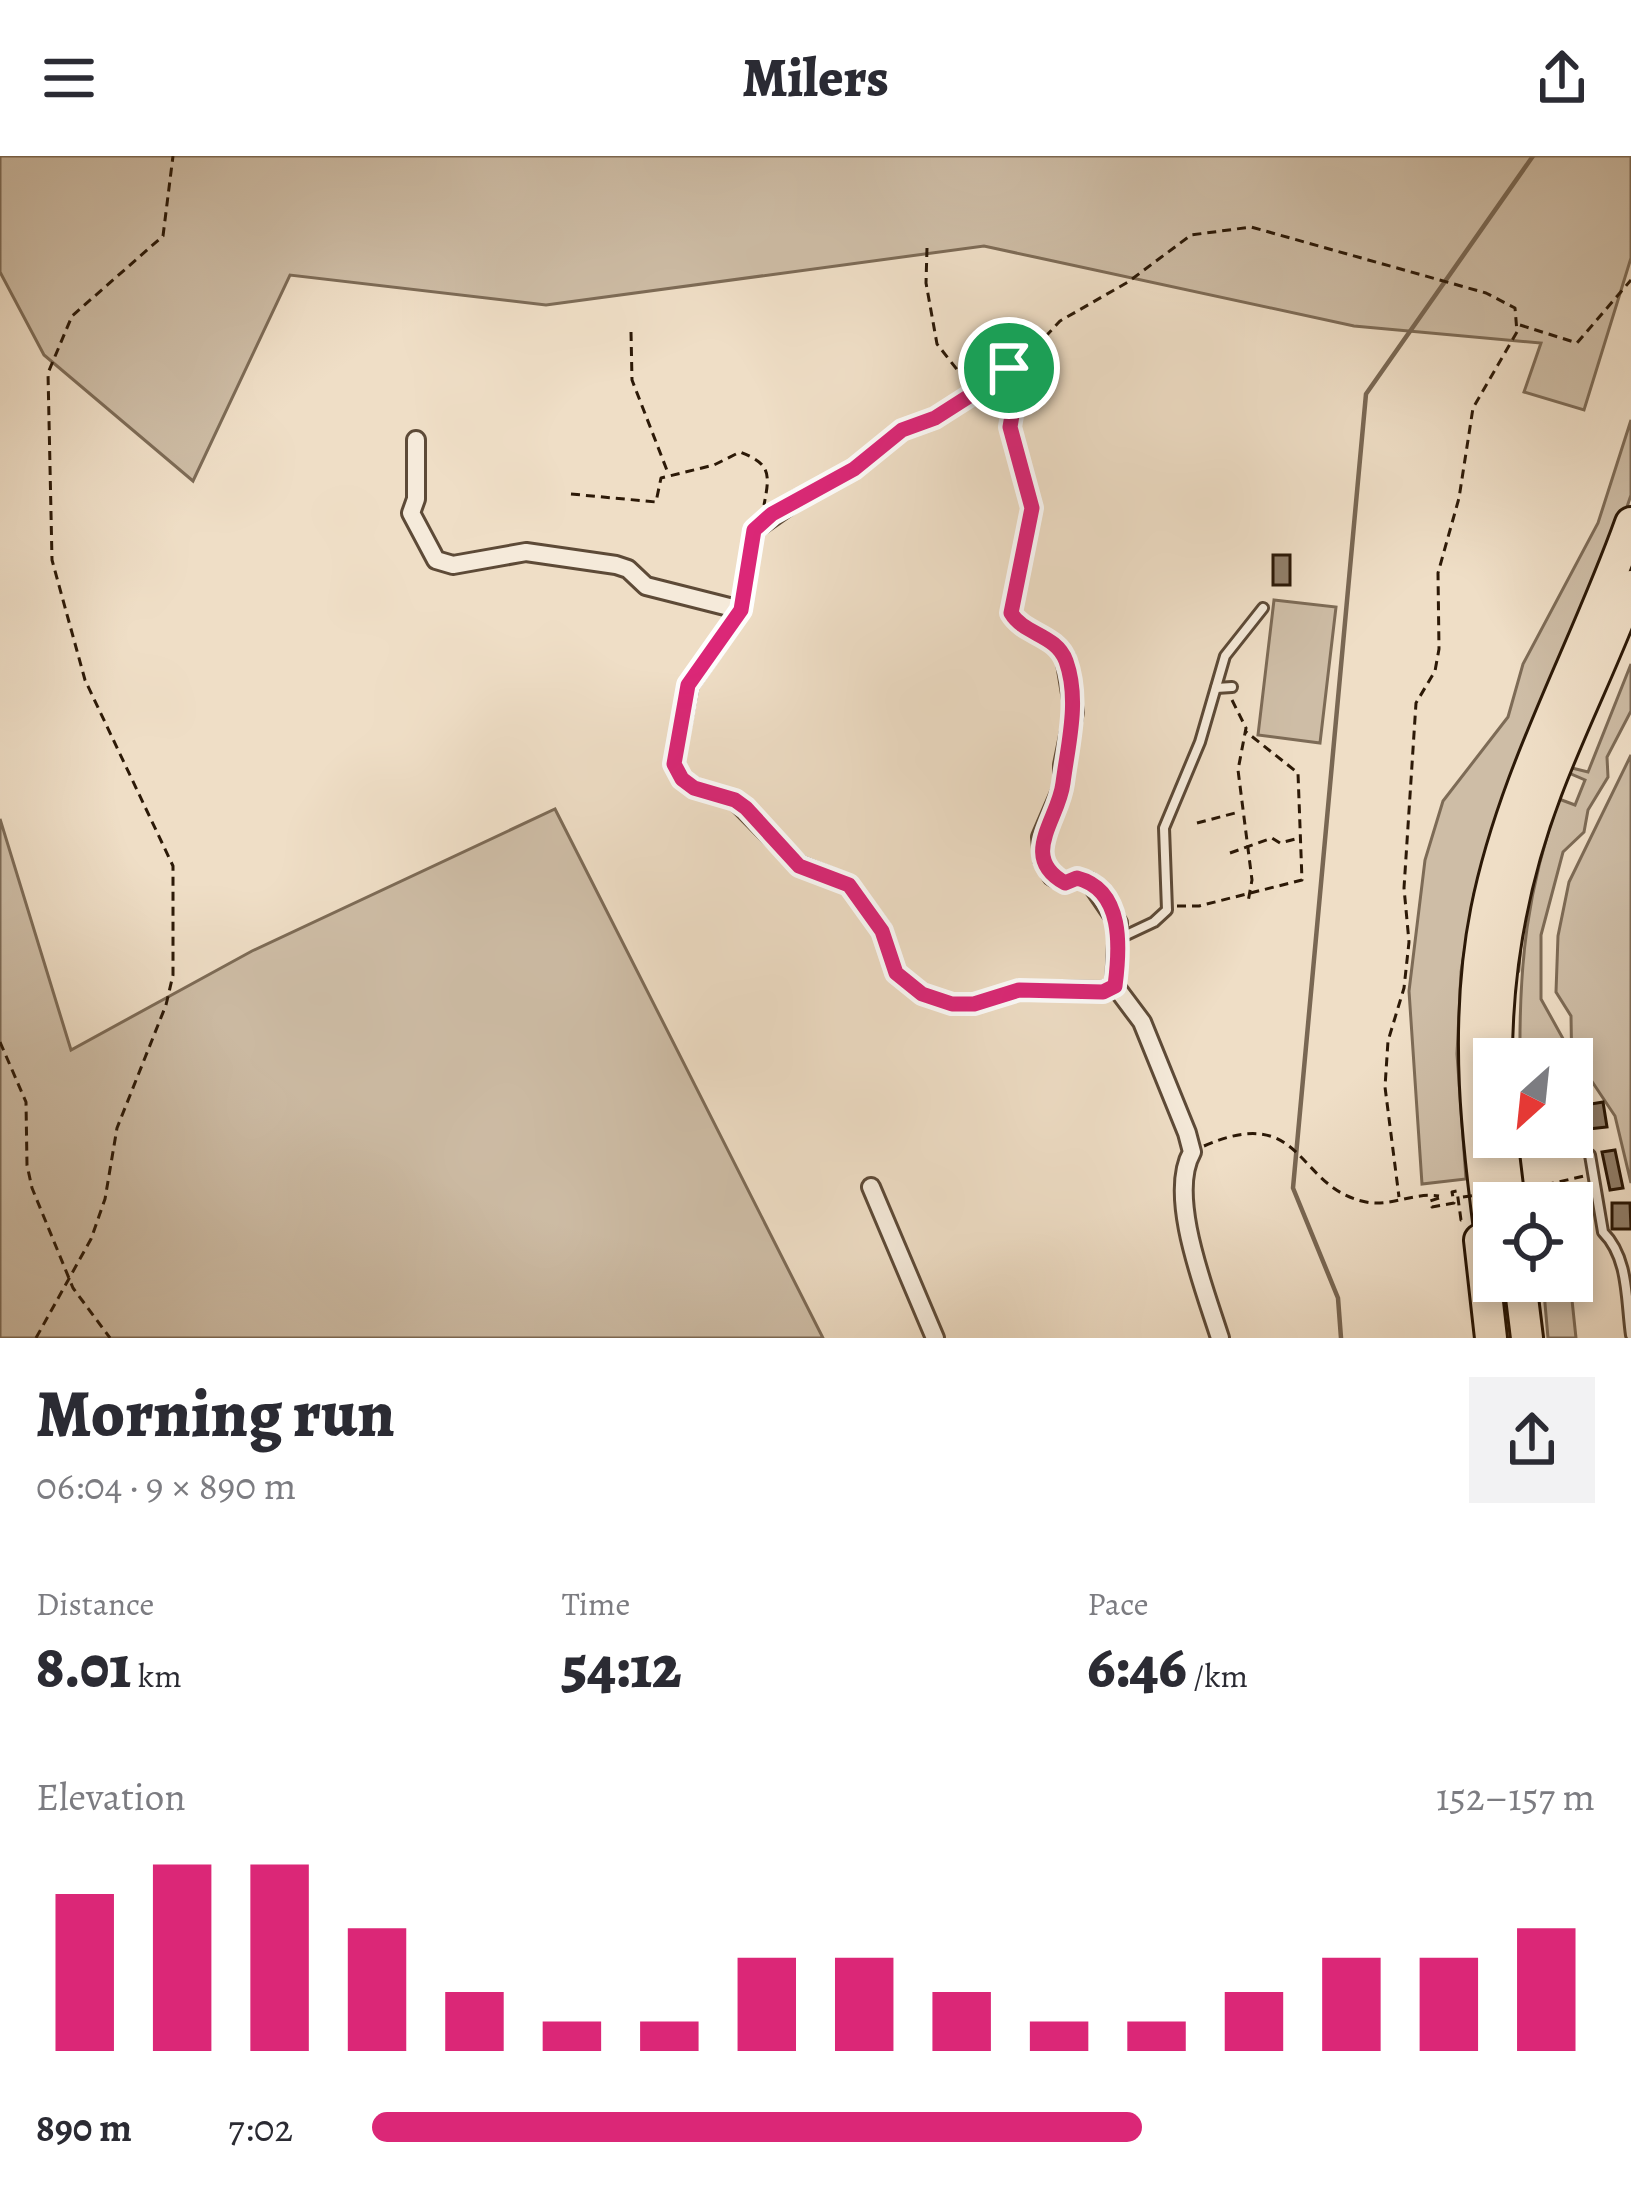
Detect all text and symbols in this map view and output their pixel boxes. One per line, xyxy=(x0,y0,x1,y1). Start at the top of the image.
text: Milers xyxy=(742,41,889,115)
icon: menu xyxy=(36,45,102,111)
icon: share xyxy=(1529,45,1595,111)
pin xyxy=(958,317,1060,419)
icon: arrive xyxy=(976,335,1042,401)
north arrow xyxy=(1473,1038,1593,1158)
map controls xyxy=(1473,1038,1593,1302)
button: locate xyxy=(1473,1182,1593,1302)
text: Morning run xyxy=(36,1369,395,1459)
button: share xyxy=(1469,1377,1595,1503)
text: 06:04 · 9 × 890 m xyxy=(36,1459,296,1512)
text: Distance xyxy=(36,1581,154,1626)
text: Time xyxy=(562,1581,630,1626)
text: Pace xyxy=(1087,1581,1149,1626)
text: 8.01 xyxy=(36,1626,131,1708)
text: 54:12 xyxy=(562,1626,681,1708)
text: 6:46 xyxy=(1087,1626,1187,1708)
text: km xyxy=(131,1653,182,1698)
text: /km xyxy=(1187,1653,1248,1698)
text: Elevation xyxy=(36,1770,186,1823)
text: 152–157 m xyxy=(1436,1770,1595,1823)
text: 890 m xyxy=(36,2101,132,2154)
text: 7:02 xyxy=(228,2101,293,2154)

